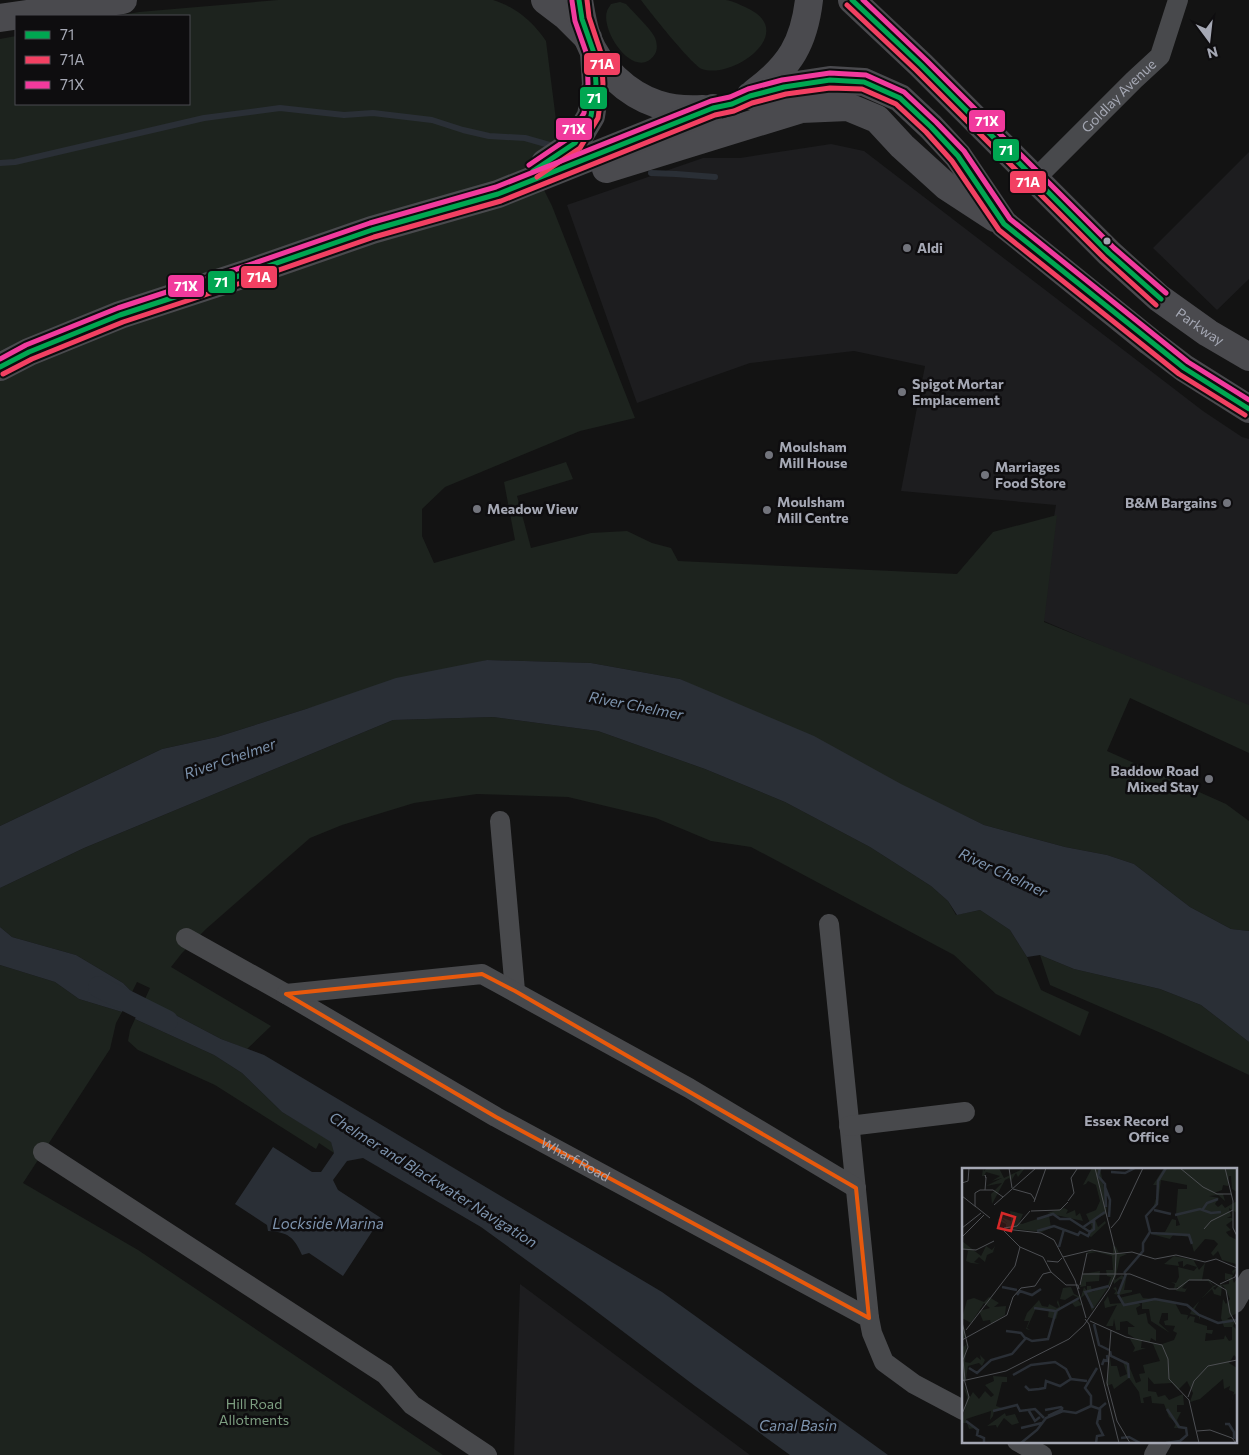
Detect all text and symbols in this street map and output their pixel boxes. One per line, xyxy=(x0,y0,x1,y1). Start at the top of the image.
legend xyxy=(15,15,190,105)
north arrow xyxy=(1184,15,1234,65)
text: 71 xyxy=(60,25,74,43)
text: N xyxy=(1205,43,1220,63)
text: 71A xyxy=(60,50,85,68)
line badge: 71A xyxy=(583,52,621,76)
text: 71A xyxy=(590,55,614,72)
street label: Goldlay Avenue xyxy=(1078,55,1159,136)
text: 71X xyxy=(60,75,85,93)
line badge: 71 xyxy=(579,86,608,110)
text: 71 xyxy=(587,89,601,106)
line badge: 71X xyxy=(968,109,1006,133)
text: 71X xyxy=(975,112,999,129)
line badge: 71X xyxy=(555,117,593,141)
text: 71X xyxy=(562,120,586,137)
line badge: 71 xyxy=(992,138,1020,162)
text: 71 xyxy=(999,141,1013,158)
line badge: 71A xyxy=(1009,170,1047,194)
text: 71A xyxy=(1016,173,1040,190)
unlabelled marker xyxy=(1102,236,1112,246)
place label: Aldi xyxy=(917,239,943,256)
marker: Aldi xyxy=(901,242,913,254)
line badge: 71A xyxy=(240,265,278,289)
text: 71A xyxy=(247,268,271,285)
line badge: 71 xyxy=(207,270,236,294)
text: 71 xyxy=(214,273,228,290)
line badge: 71X xyxy=(167,274,205,298)
text: 71X xyxy=(174,277,198,294)
street label: Parkway xyxy=(1173,304,1227,349)
place label: Spigot Mortar Emplacement xyxy=(912,375,1004,408)
marker: Spigot Mortar Emplacement xyxy=(896,386,908,398)
place label: Moulsham Mill House xyxy=(779,438,847,471)
marker: Moulsham Mill House xyxy=(763,449,775,461)
place label: Marriages Food Store xyxy=(995,458,1066,491)
marker: Marriages Food Store xyxy=(979,469,991,481)
place label: Moulsham Mill Centre xyxy=(777,493,849,526)
place label: B&M Bargains xyxy=(1125,494,1217,511)
marker: B&M Bargains xyxy=(1221,497,1233,509)
place label: Meadow View xyxy=(487,500,579,517)
marker: Meadow View xyxy=(471,503,483,515)
marker: Moulsham Mill Centre xyxy=(761,504,773,516)
water label: River Chelmer xyxy=(587,687,686,723)
water label: River Chelmer xyxy=(181,734,279,782)
place label: Baddow Road Mixed Stay xyxy=(1110,762,1199,795)
marker: Baddow Road Mixed Stay xyxy=(1203,773,1215,785)
water label: River Chelmer xyxy=(956,844,1052,901)
water label: Chelmer and Blackwater Navigation xyxy=(326,1107,541,1251)
place label: Essex Record Office xyxy=(1084,1112,1169,1145)
marker: Essex Record Office xyxy=(1173,1123,1185,1135)
street label: Wharf Road xyxy=(538,1134,613,1185)
inset map xyxy=(962,1168,1236,1442)
water label: Lockside Marina xyxy=(272,1214,384,1232)
park label: Hill Road Allotments xyxy=(219,1395,289,1428)
water label: Canal Basin xyxy=(759,1416,837,1434)

